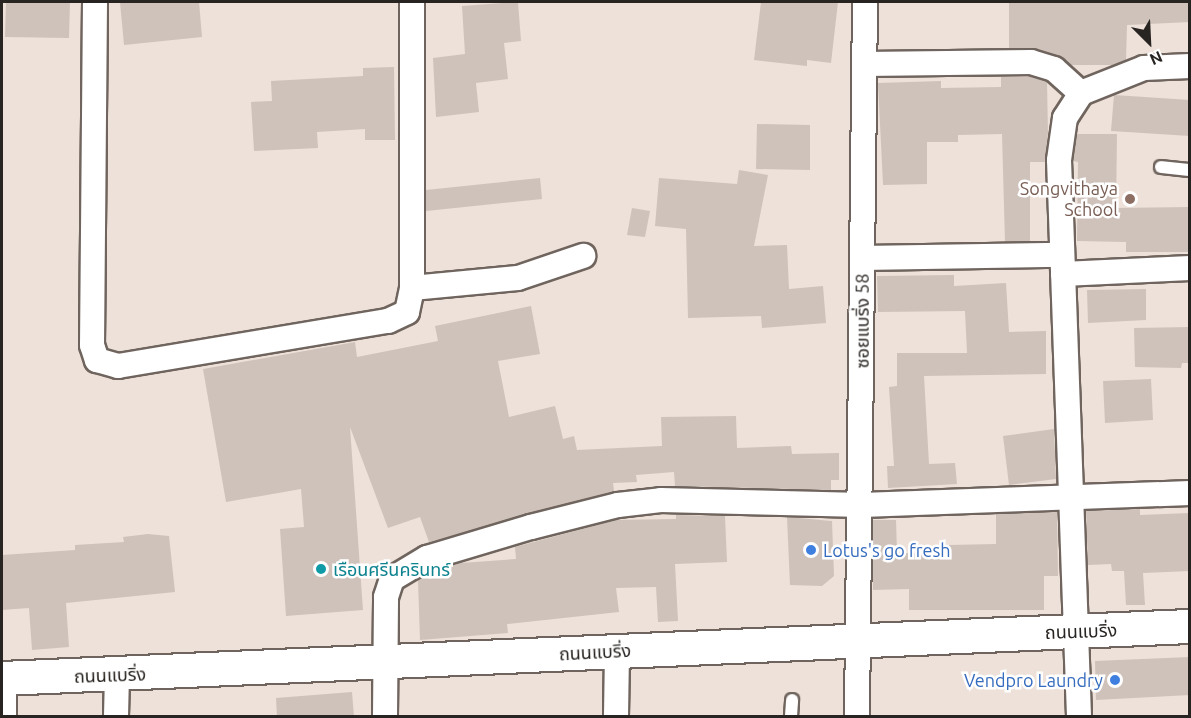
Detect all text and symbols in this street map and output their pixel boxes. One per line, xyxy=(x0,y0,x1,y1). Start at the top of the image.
north arrow xyxy=(1119,12,1179,72)
text: N xyxy=(1147,48,1165,69)
place label: Songvithaya School xyxy=(1020,178,1118,220)
marker: Songvithaya School xyxy=(1123,192,1137,206)
street label: ซอยแบริ่ง 58 xyxy=(851,274,873,368)
place label: Lotus's go fresh xyxy=(823,539,951,561)
marker: Lotus's go fresh xyxy=(804,543,818,557)
place label: เรือนศรีนครินทร์ xyxy=(333,558,450,580)
marker: เรือนศรีนครินทร์ xyxy=(314,562,328,576)
street label: ถนนแบริ่ง xyxy=(1045,619,1117,643)
street label: ถนนแบริ่ง xyxy=(558,639,632,665)
street label: ถนนแบริ่ง xyxy=(74,663,146,687)
place label: Vendpro Laundry xyxy=(964,669,1103,691)
marker: Vendpro Laundry xyxy=(1108,673,1122,687)

